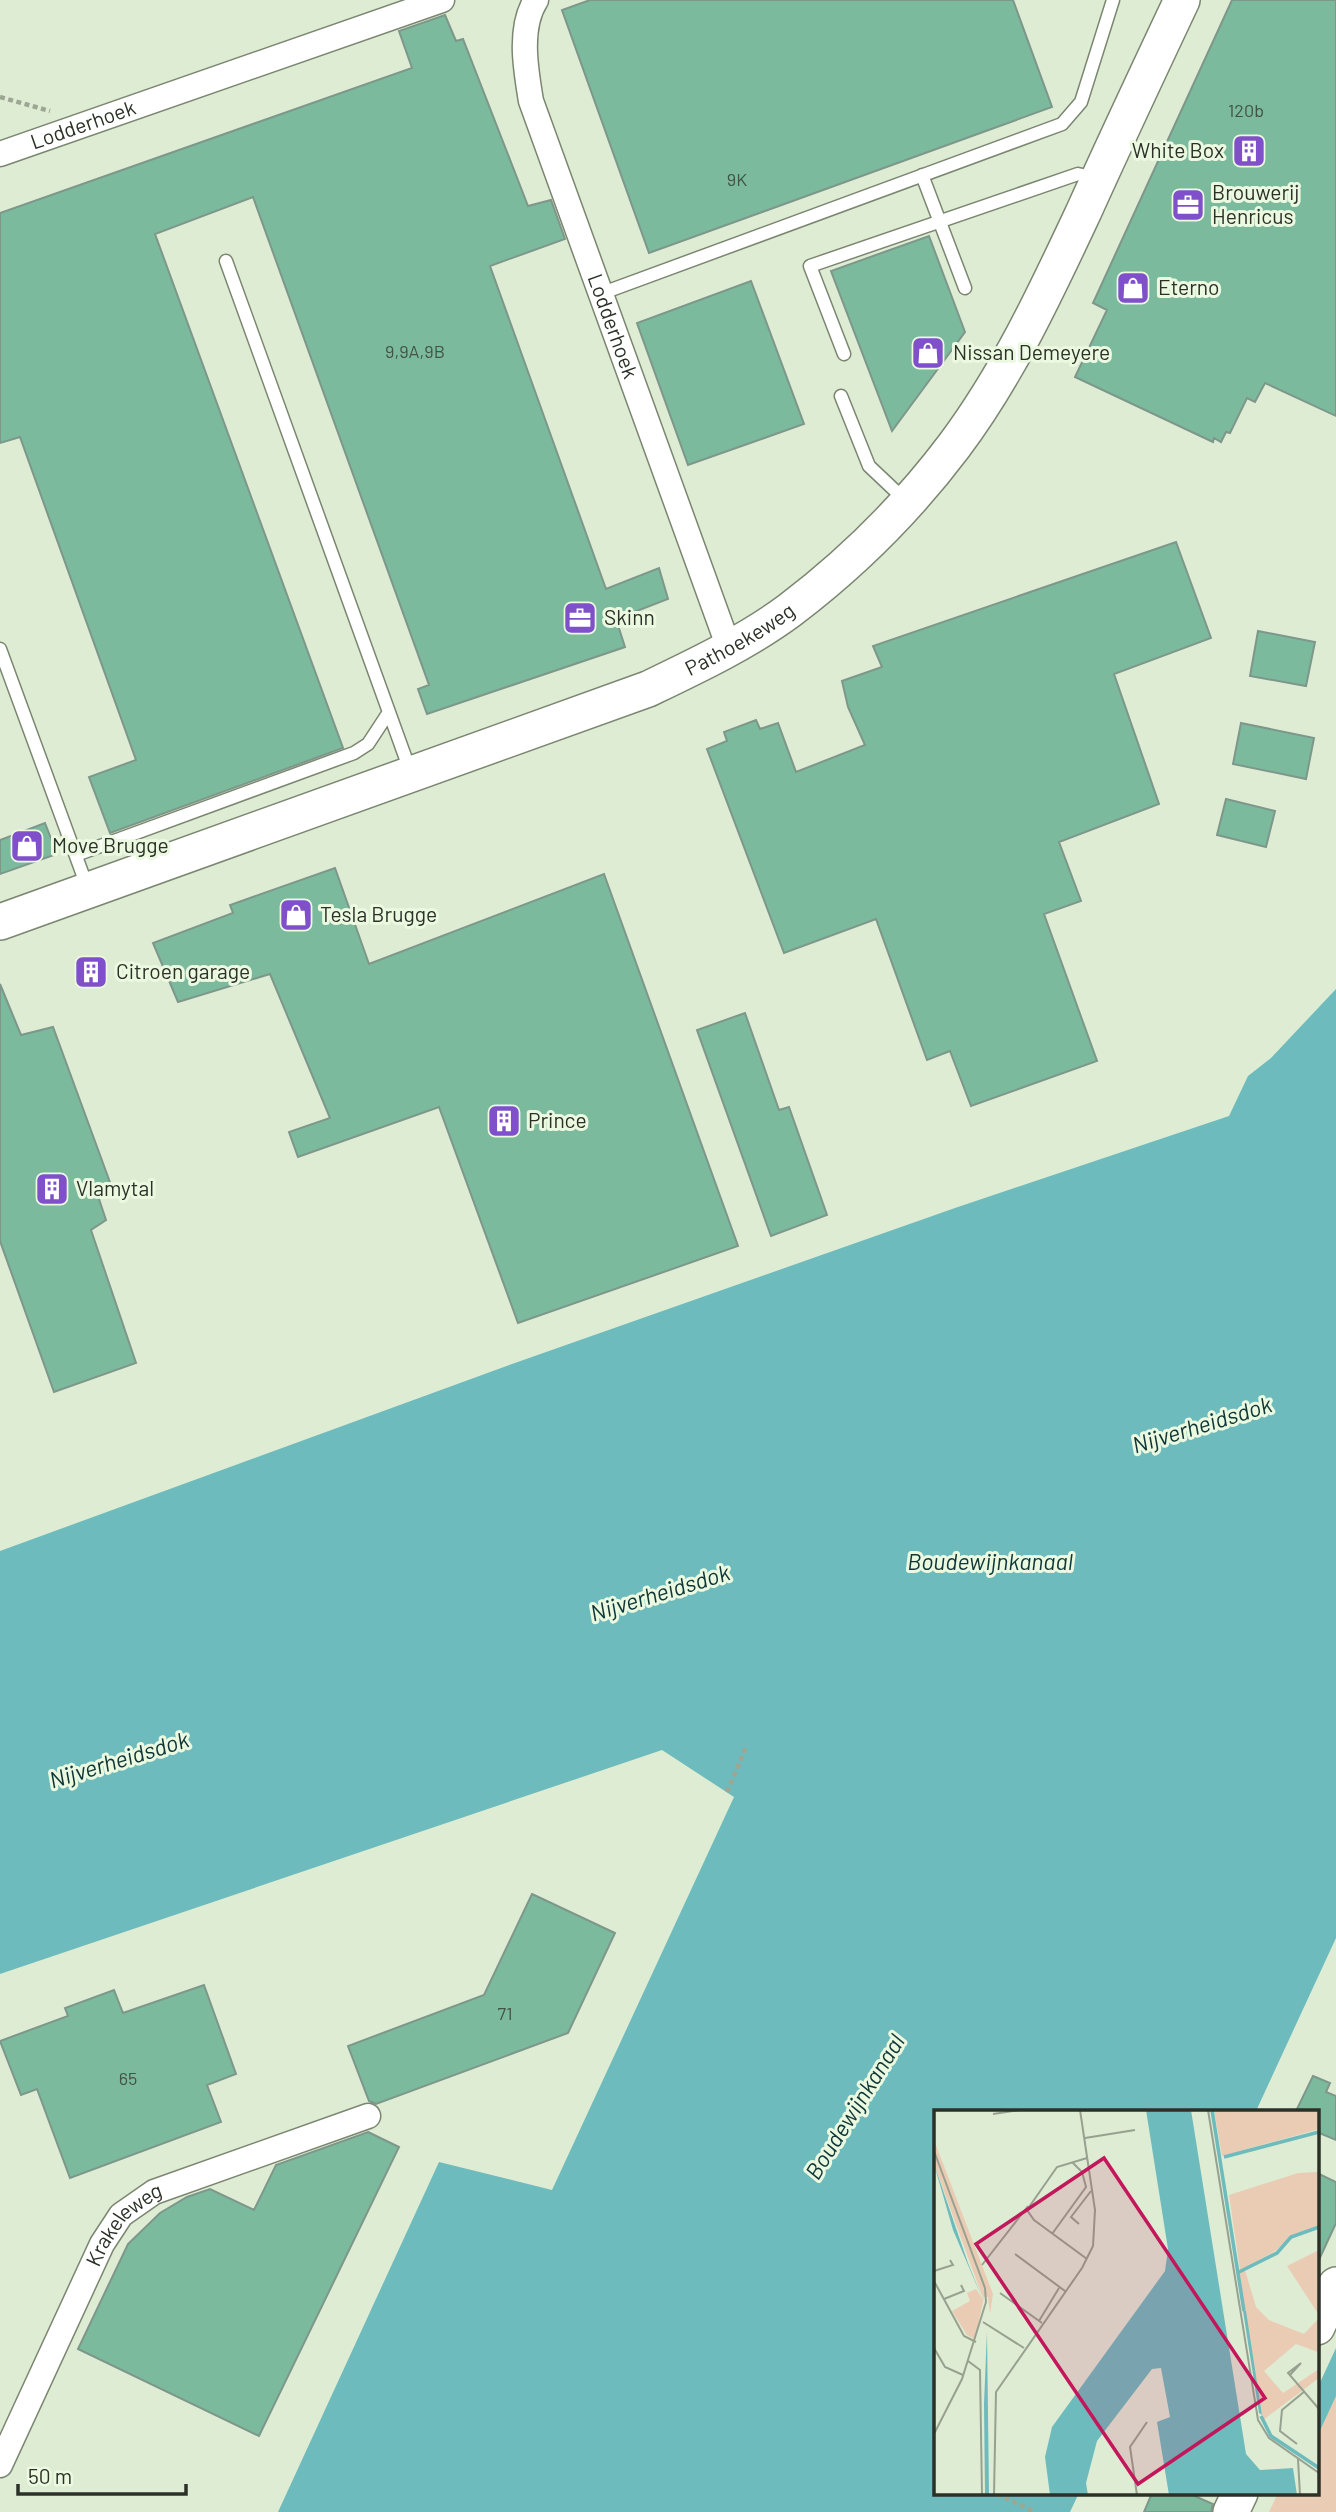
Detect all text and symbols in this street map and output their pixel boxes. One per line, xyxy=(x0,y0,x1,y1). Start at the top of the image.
street label: Lodderhoek xyxy=(27,94,138,153)
house number: 120b xyxy=(1228,99,1264,121)
building icon: White Box xyxy=(1230,132,1268,170)
place label: White Box xyxy=(1132,137,1224,162)
house number: 9K xyxy=(727,168,747,190)
place label: Brouwerij Henricus xyxy=(1212,179,1300,228)
office icon: Brouwerij Henricus xyxy=(1169,186,1207,224)
shop icon: Eterno xyxy=(1114,269,1152,307)
street label: Lodderhoek xyxy=(584,270,644,382)
place label: Eterno xyxy=(1158,274,1220,299)
shop icon: Nissan Demeyere xyxy=(909,334,947,372)
place label: Nissan Demeyere xyxy=(953,339,1110,364)
house number: 9,9A,9B xyxy=(385,340,445,362)
street label: Pathoekeweg xyxy=(680,597,799,680)
office icon: Skinn xyxy=(561,599,599,637)
place label: Skinn xyxy=(604,604,655,629)
shop icon: Move Brugge xyxy=(8,827,46,865)
place label: Move Brugge xyxy=(52,832,169,857)
shop icon: Tesla Brugge xyxy=(277,896,315,934)
place label: Tesla Brugge xyxy=(320,901,437,926)
building icon: Citroen garage xyxy=(72,953,110,991)
place label: Citroen garage xyxy=(116,958,250,983)
building icon: Prince xyxy=(485,1102,523,1140)
place label: Prince xyxy=(528,1107,587,1132)
building icon: Vlamytal xyxy=(33,1170,71,1208)
place label: Vlamytal xyxy=(76,1175,154,1200)
water label: Nijverheidsdok xyxy=(1129,1390,1275,1459)
water label: Boudewijnkanaal xyxy=(907,1547,1073,1575)
water label: Nijverheidsdok xyxy=(587,1558,733,1627)
water label: Nijverheidsdok xyxy=(46,1725,192,1794)
house number: 71 xyxy=(498,2002,512,2024)
water label: Boudewijnkanaal xyxy=(798,2029,910,2184)
house number: 65 xyxy=(119,2067,137,2089)
inset map xyxy=(934,2110,1318,2494)
street label: Krakeleweg xyxy=(80,2176,165,2270)
scale bar xyxy=(18,2452,186,2496)
text: 50 m xyxy=(28,2463,72,2488)

